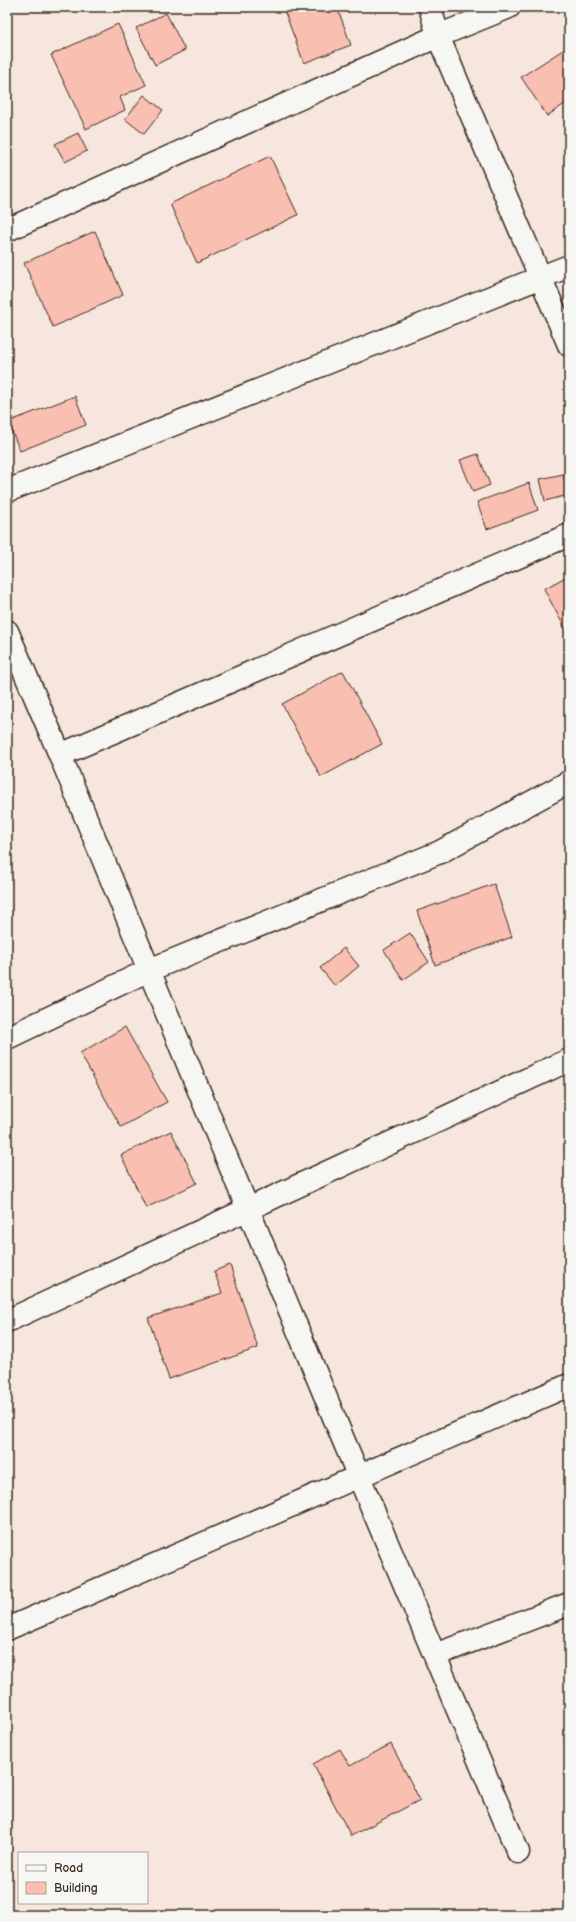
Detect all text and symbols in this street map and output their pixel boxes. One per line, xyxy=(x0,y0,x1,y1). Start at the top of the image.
legend xyxy=(18,1852,148,1904)
text: Road xyxy=(54,1861,83,1876)
text: Building xyxy=(54,1881,98,1896)

